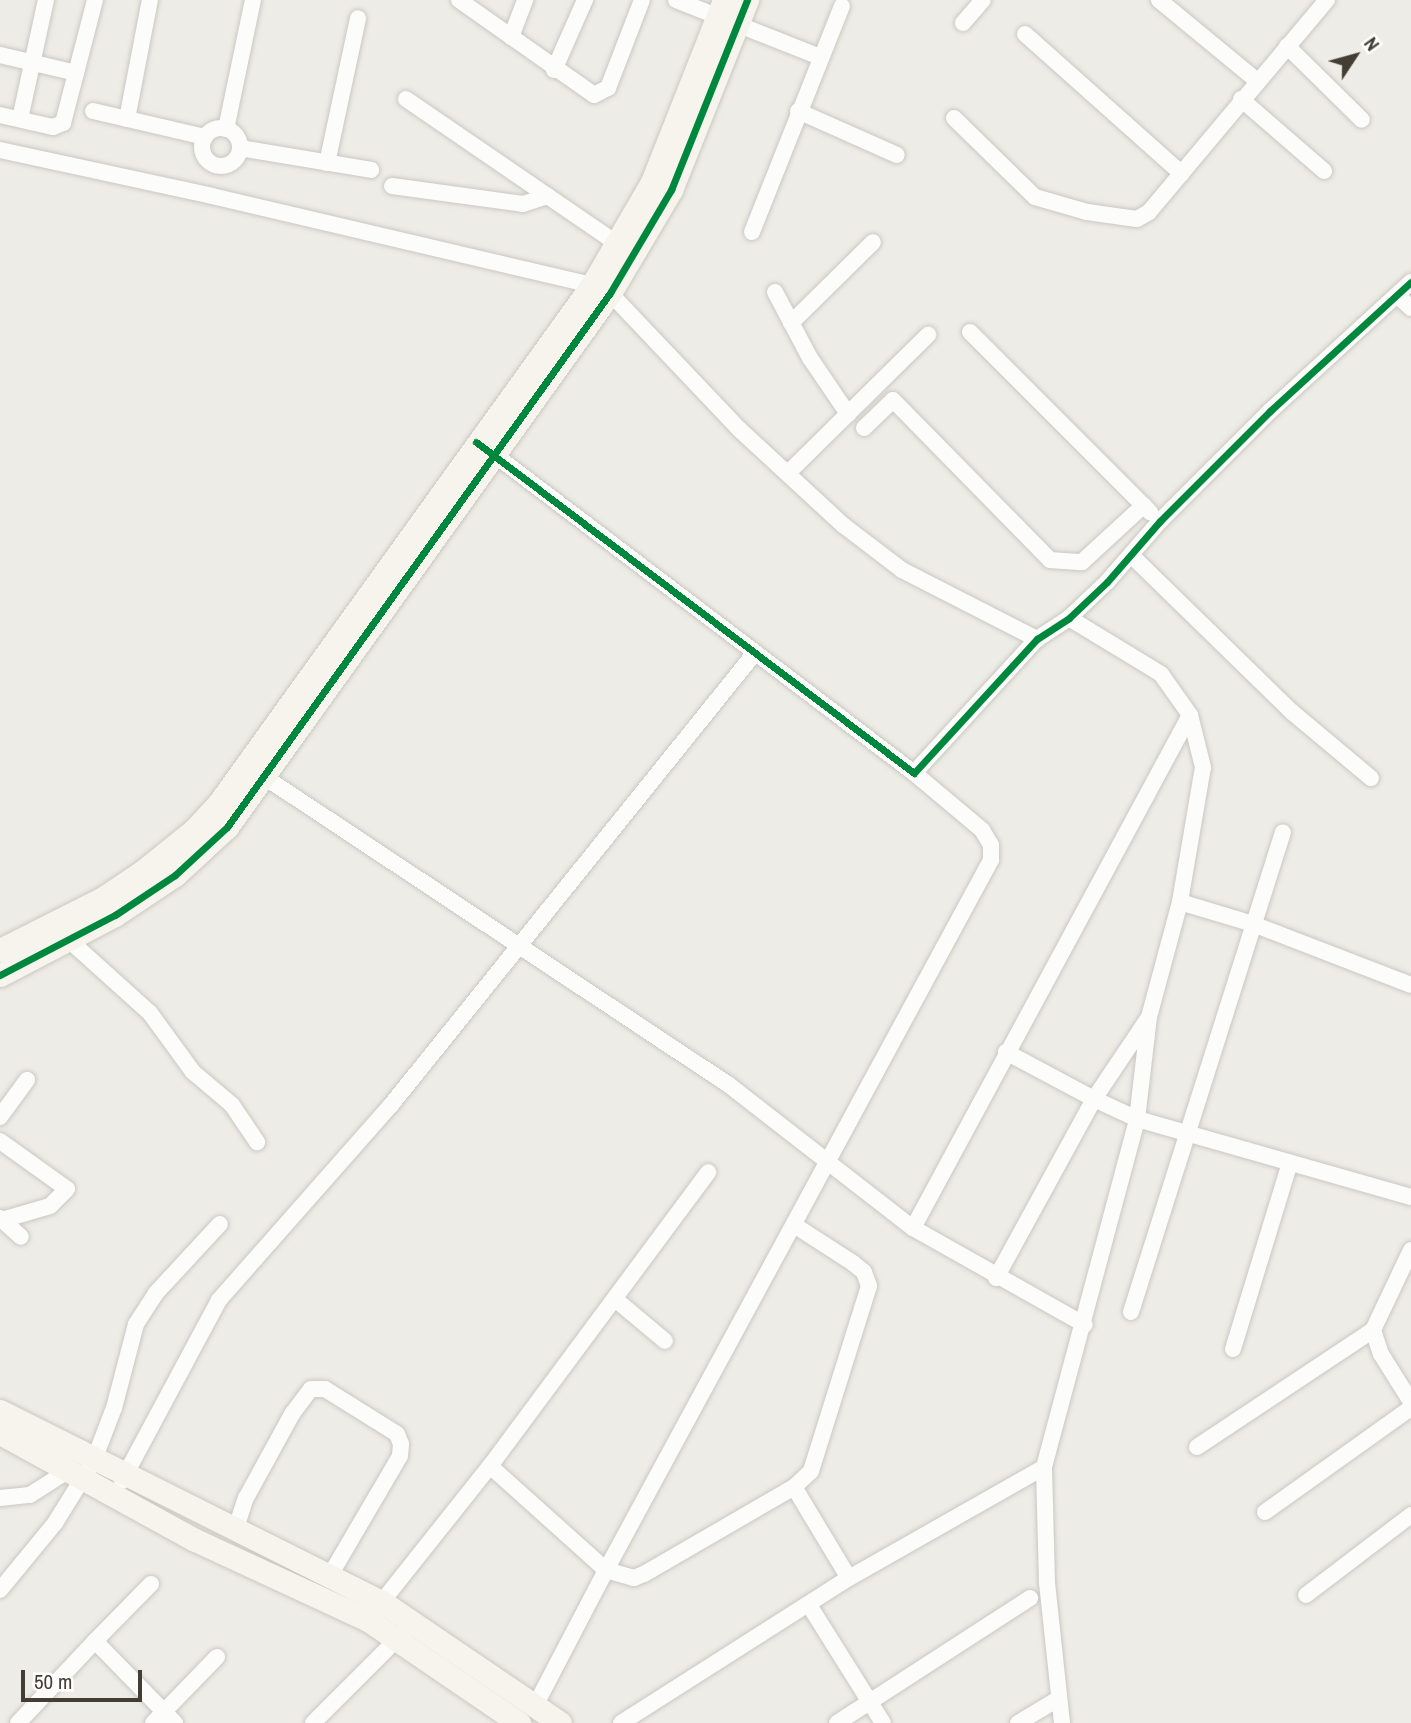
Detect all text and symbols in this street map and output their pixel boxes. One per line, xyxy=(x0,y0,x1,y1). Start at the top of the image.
north arrow xyxy=(1320,21,1390,91)
text: N xyxy=(1358,31,1386,56)
scale bar xyxy=(24,1656,145,1700)
text: 50 m xyxy=(34,1667,72,1696)

